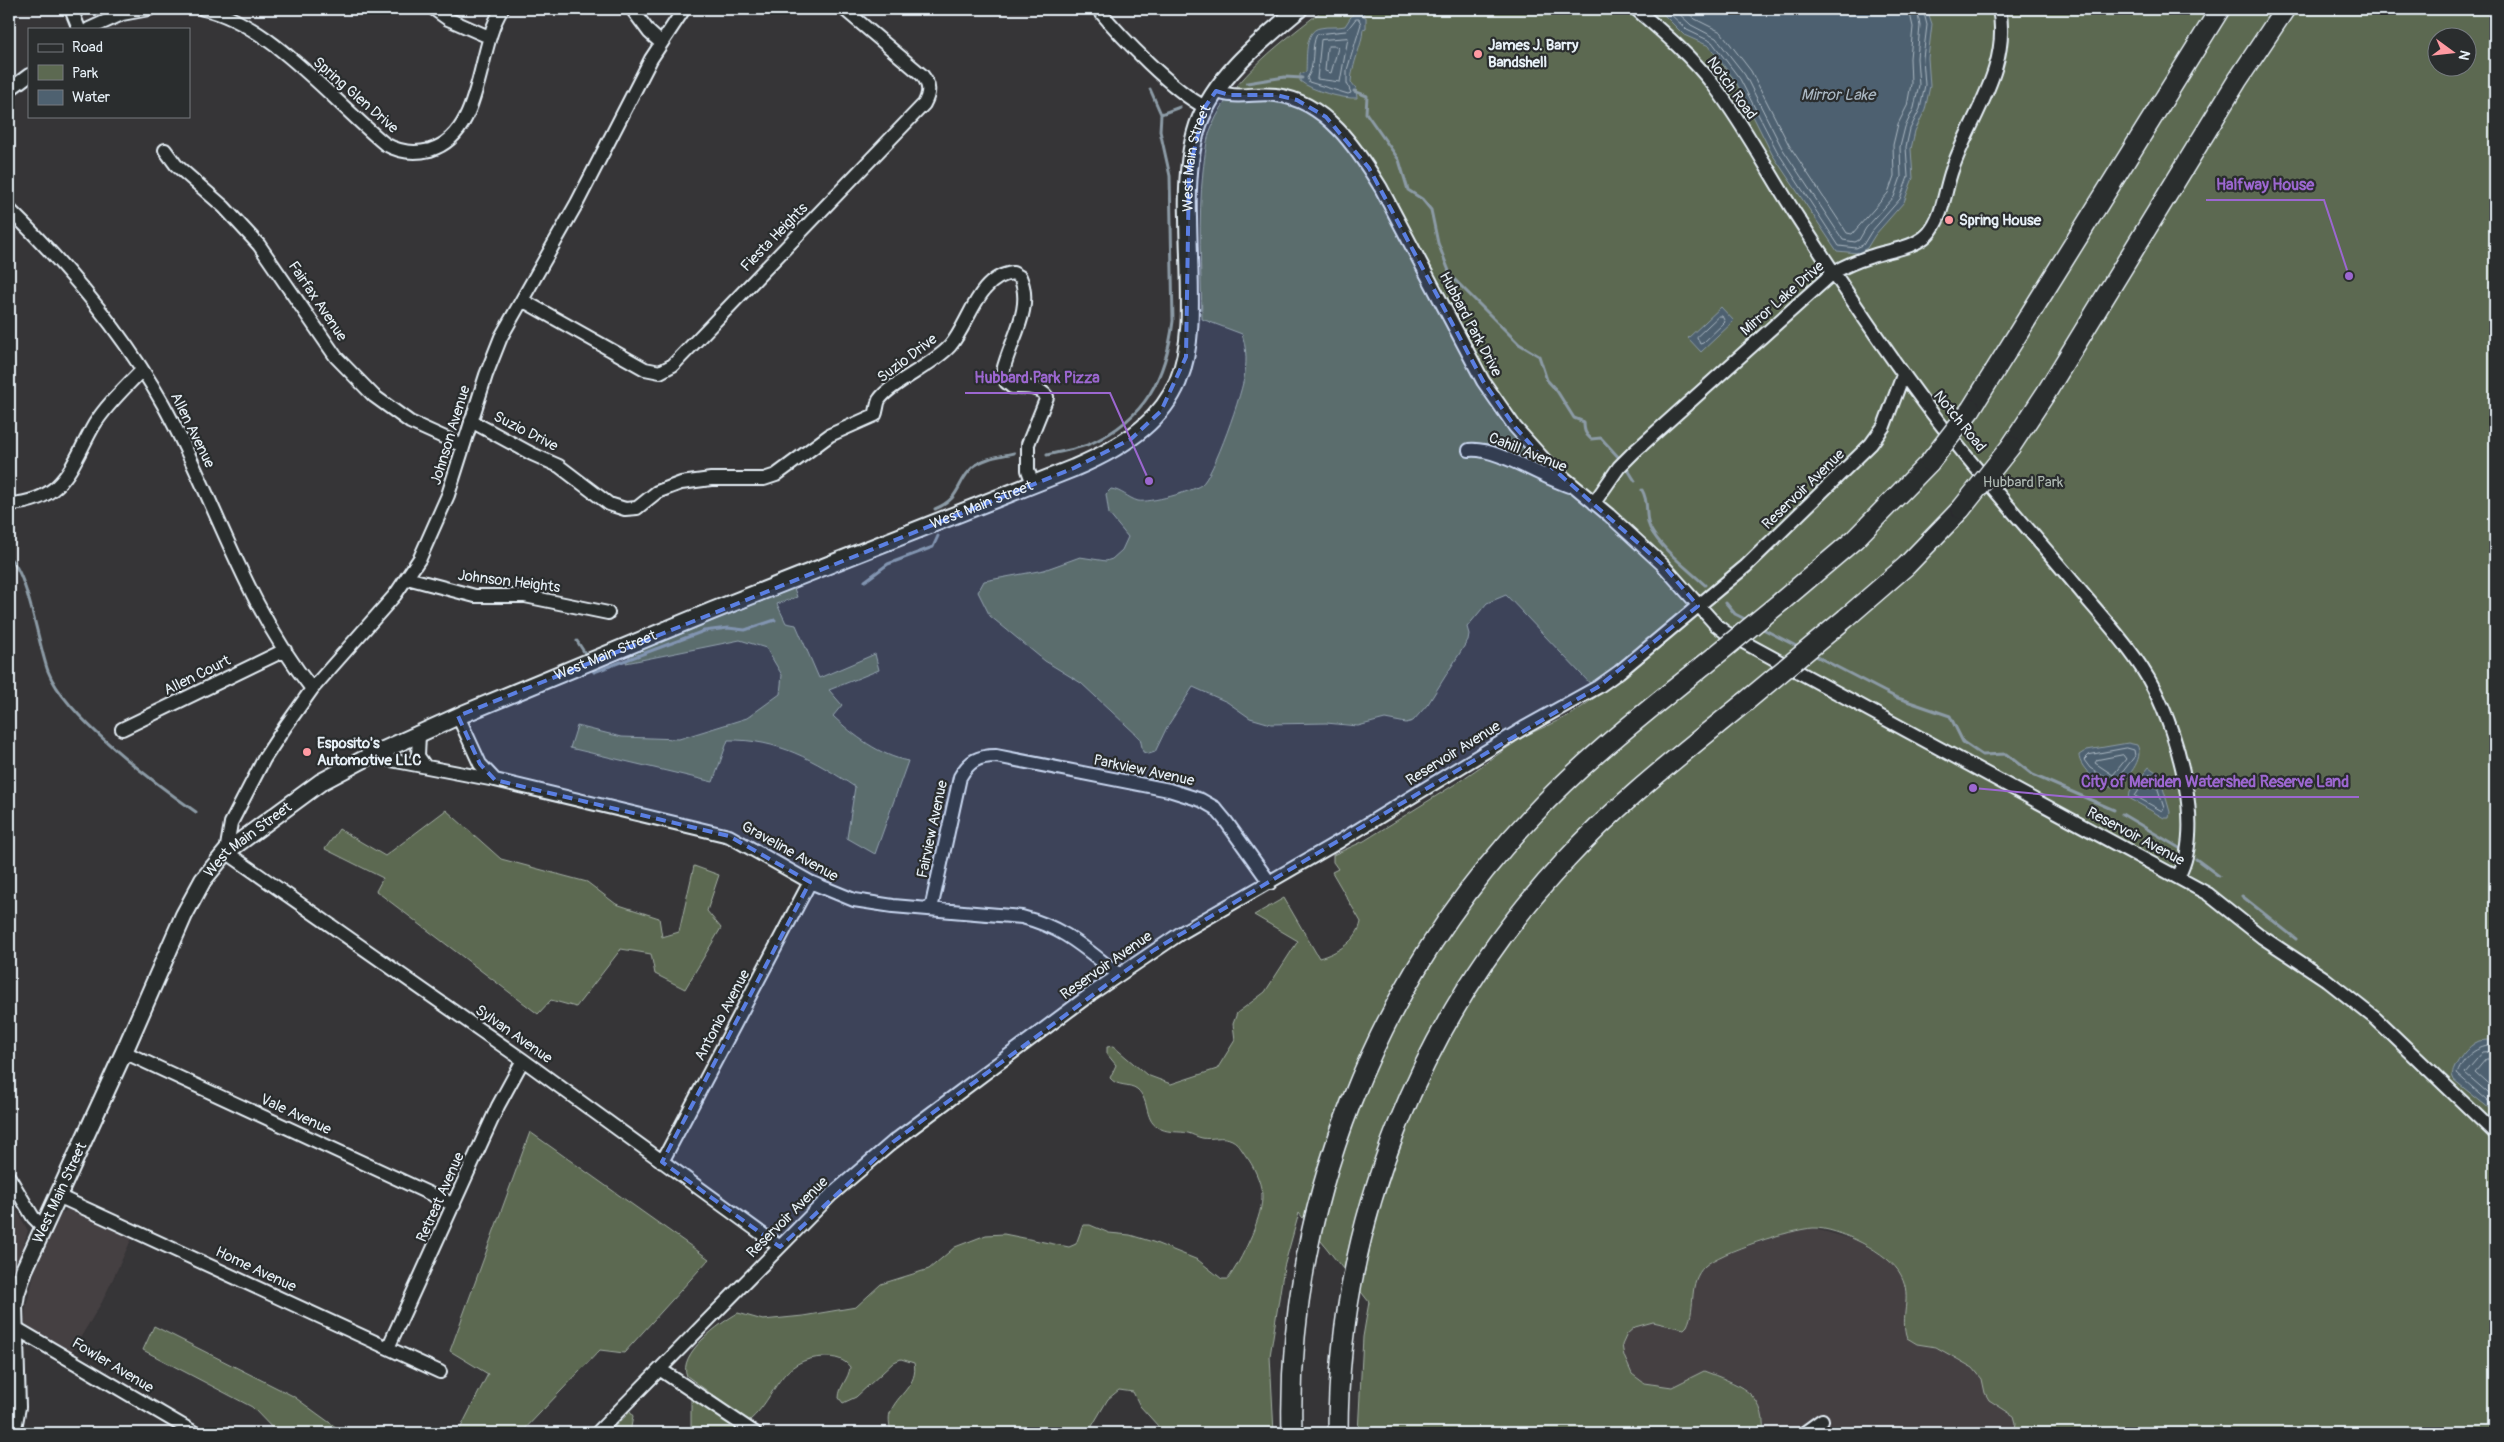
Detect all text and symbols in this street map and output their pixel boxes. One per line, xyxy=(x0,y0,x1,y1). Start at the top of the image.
legend xyxy=(28,28,190,118)
north arrow xyxy=(2426,28,2476,78)
place label: James J. Barry Bandshell xyxy=(1488,36,1579,72)
text: Road xyxy=(72,38,103,57)
marker: James J. Barry Bandshell xyxy=(1472,48,1484,60)
text: N xyxy=(2455,48,2474,62)
street label: Spring Glen Drive xyxy=(309,53,403,138)
street label: Notch Road xyxy=(1702,53,1761,123)
text: Park xyxy=(72,64,99,83)
water label: Mirror Lake xyxy=(1801,85,1877,105)
text: Water xyxy=(72,88,111,107)
street label: West Main Street xyxy=(1179,101,1216,212)
callout: Halfway House xyxy=(2206,169,2324,200)
text: Halfway House xyxy=(2216,175,2315,195)
street label: Fiesta Heights xyxy=(737,199,812,276)
place label: Spring House xyxy=(1959,211,2042,230)
marker: Spring House xyxy=(1943,214,1955,226)
street label: Mirror Lake Drive xyxy=(1737,256,1829,340)
street label: Fairfax Avenue xyxy=(284,258,352,345)
street label: Hubbard Park Drive xyxy=(1435,269,1506,380)
street label: Suzio Drive xyxy=(874,329,941,387)
callout: Hubbard Park Pizza xyxy=(965,362,1110,393)
text: Hubbard Park Pizza xyxy=(974,368,1100,388)
street label: Johnson Avenue xyxy=(426,383,475,487)
street label: Notch Road xyxy=(1929,387,1990,456)
street label: Allen Avenue xyxy=(166,389,219,472)
street label: Suzio Drive xyxy=(490,407,562,456)
street label: Cahill Avenue xyxy=(1486,428,1570,477)
street label: Reservoir Avenue xyxy=(1758,445,1849,534)
park label: Hubbard Park xyxy=(1983,473,2064,492)
street label: West Main Street xyxy=(927,476,1037,534)
street label: Johnson Heights xyxy=(457,566,562,597)
street label: West Main Street xyxy=(552,626,660,685)
street label: Allen Court xyxy=(161,651,235,700)
street label: Reservoir Avenue xyxy=(1403,717,1504,790)
place label: Esposito's Automotive LLC xyxy=(317,734,421,770)
marker: Esposito's Automotive LLC xyxy=(301,746,313,758)
street label: Parkview Avenue xyxy=(1092,751,1197,791)
callout: City of Meriden Watershed Reserve Land xyxy=(2071,766,2359,797)
text: City of Meriden Watershed Reserve Land xyxy=(2081,772,2349,792)
street label: Fairview Avenue xyxy=(913,778,952,880)
street label: West Main Street xyxy=(200,797,296,882)
street label: Reservoir Avenue xyxy=(2084,803,2188,870)
street label: Graveline Avenue xyxy=(738,817,842,886)
street label: Reservoir Avenue xyxy=(1057,926,1156,1004)
street label: Antonio Avenue xyxy=(690,966,755,1064)
street label: Sylvan Avenue xyxy=(471,1001,556,1068)
street label: Vale Avenue xyxy=(257,1090,335,1139)
street label: West Main Street xyxy=(29,1139,92,1246)
street label: Retreat Avenue xyxy=(412,1149,469,1245)
street label: Reservoir Avenue xyxy=(743,1172,833,1262)
street label: Home Avenue xyxy=(212,1242,300,1297)
street label: Fowler Avenue xyxy=(68,1334,158,1398)

